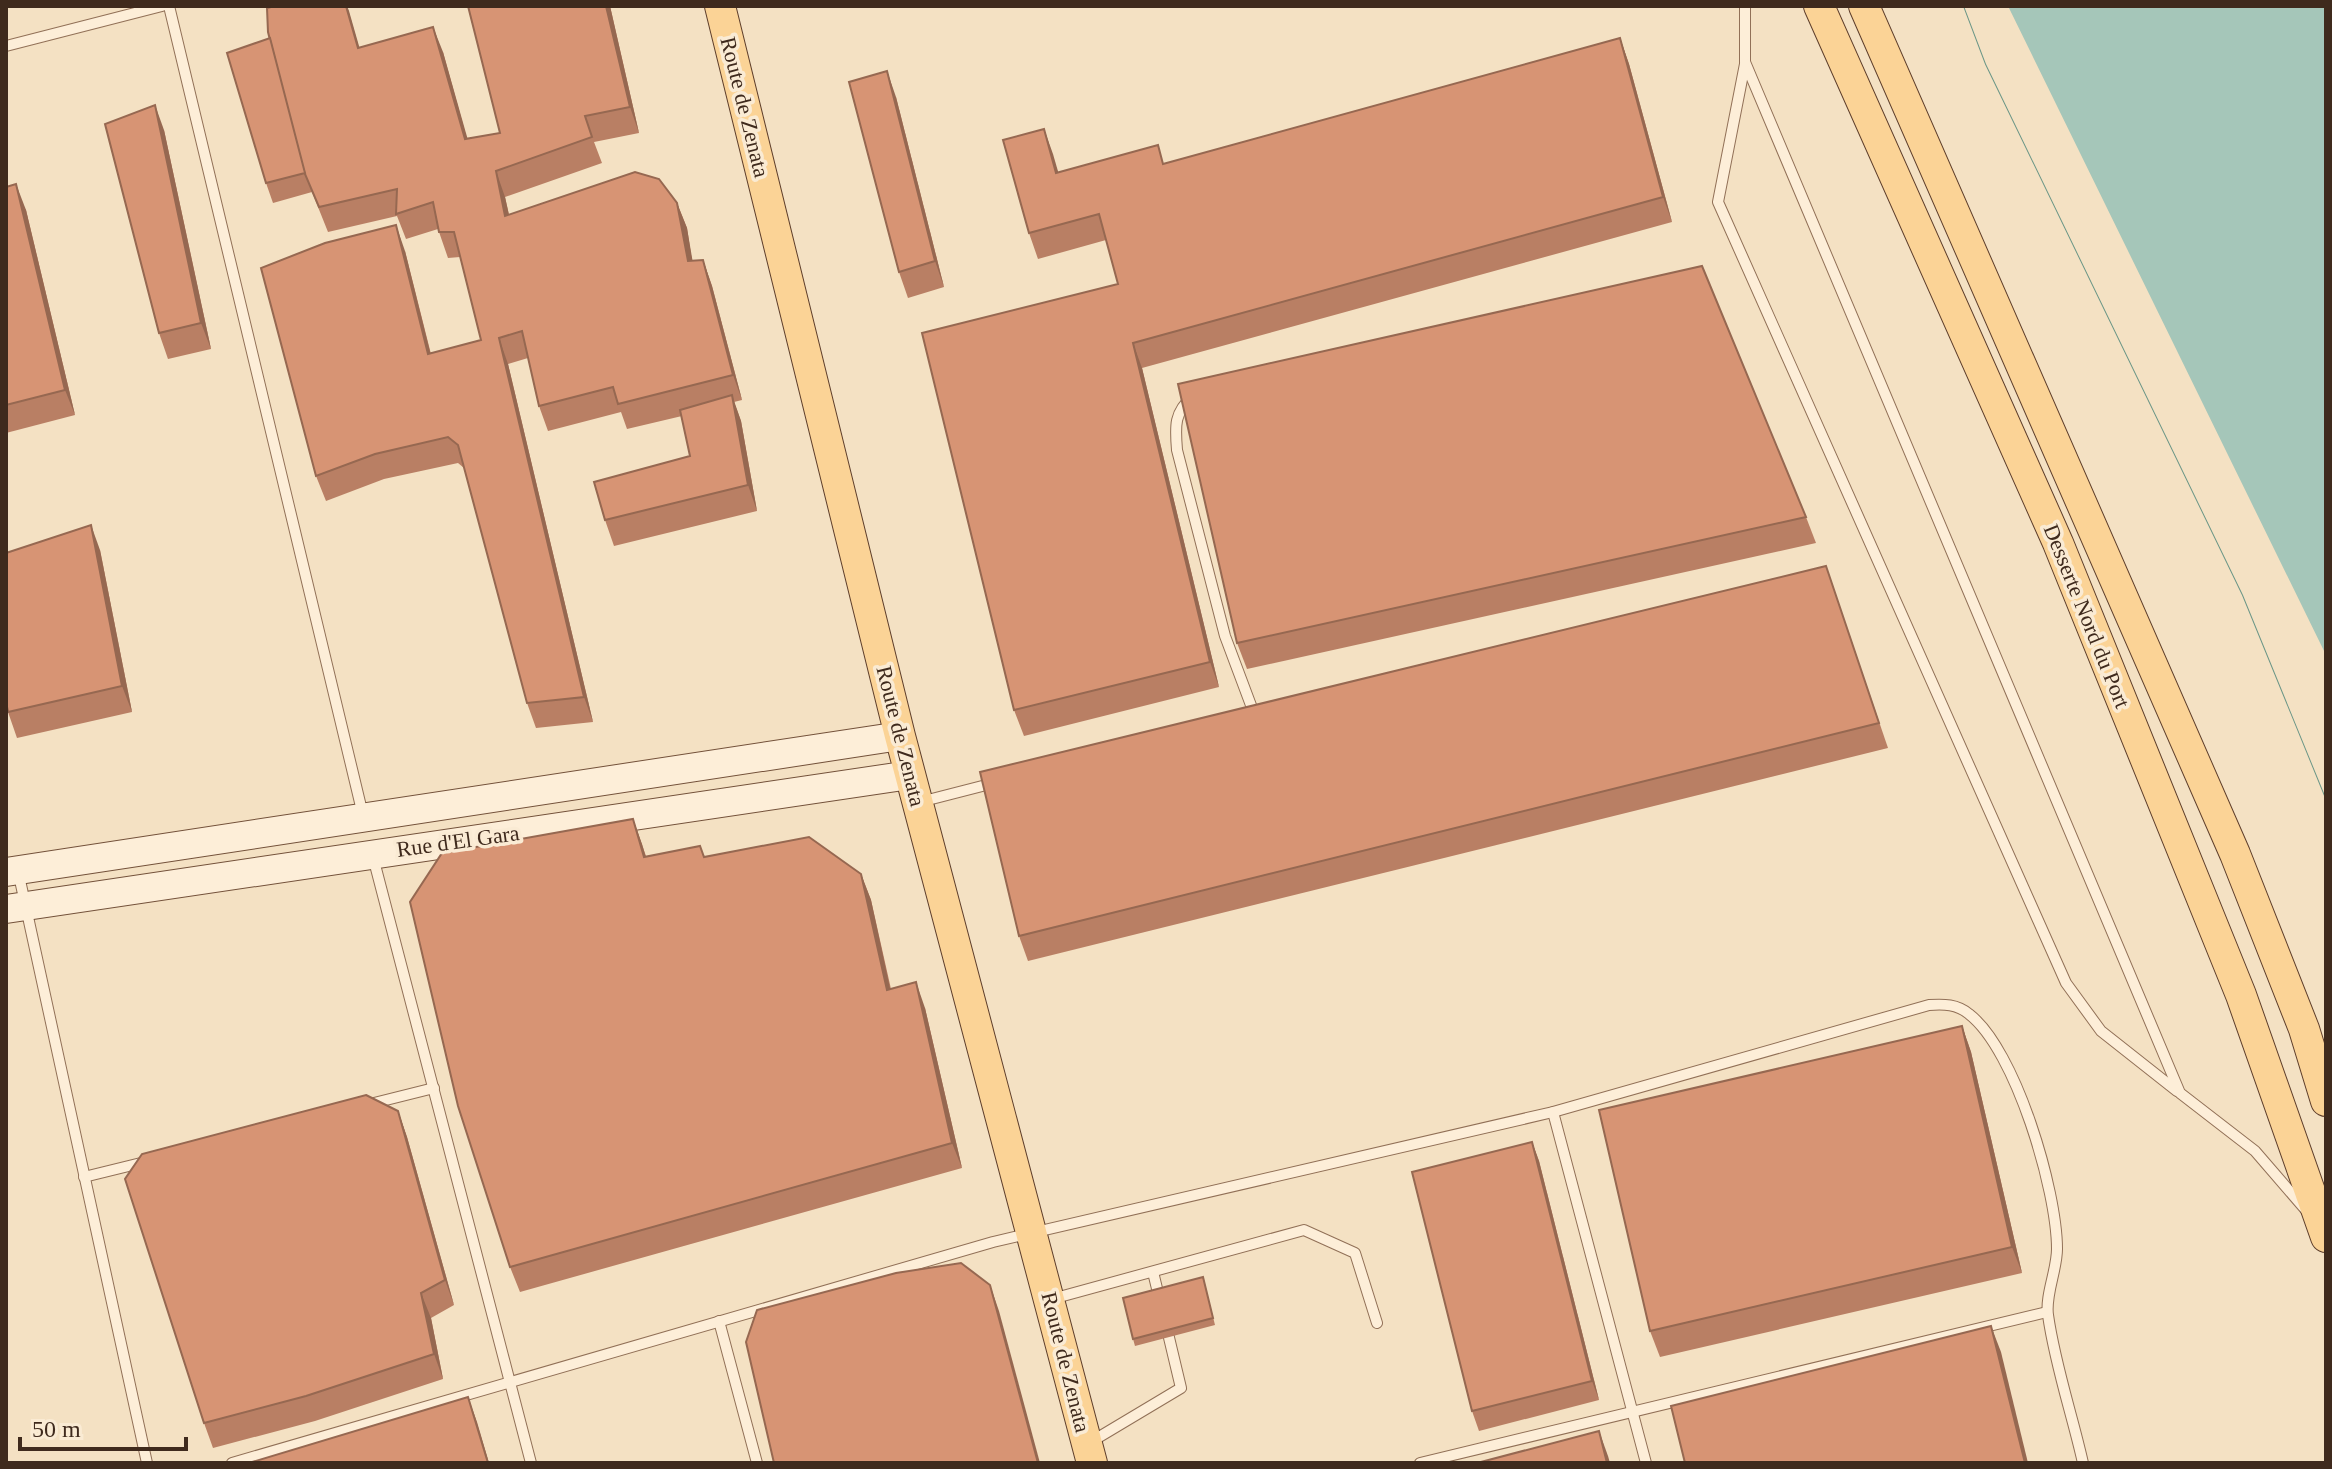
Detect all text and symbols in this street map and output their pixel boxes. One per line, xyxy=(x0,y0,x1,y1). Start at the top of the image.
street label: Route de Zenata xyxy=(715,34,775,180)
street label: Desserte Nord du Port xyxy=(2039,520,2135,712)
street label: Route de Zenata xyxy=(871,663,931,809)
street label: Rue d'El Gara xyxy=(395,820,521,862)
street label: Route de Zenata xyxy=(1036,1289,1096,1435)
scale bar xyxy=(20,1401,186,1451)
text: 50 m xyxy=(32,1416,81,1442)

